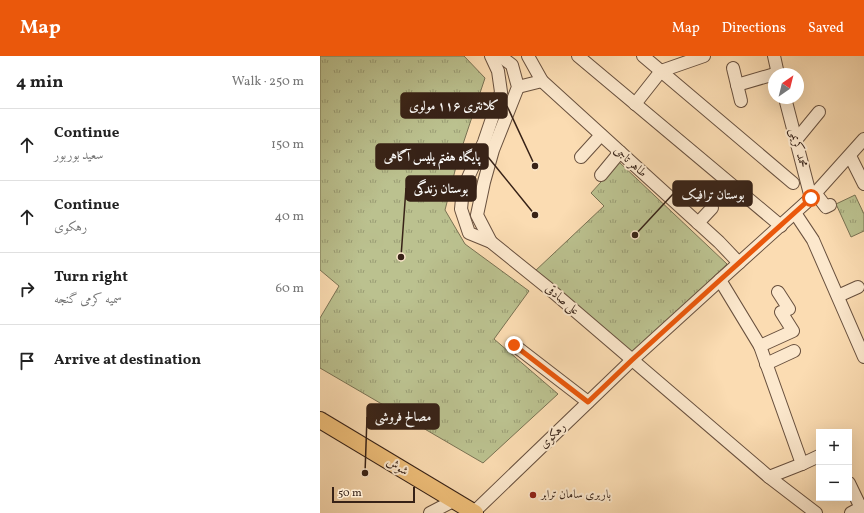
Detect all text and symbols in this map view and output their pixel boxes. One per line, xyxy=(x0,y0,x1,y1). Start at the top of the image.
text: Map xyxy=(20,15,61,41)
text: Map xyxy=(672,19,700,38)
text: Directions xyxy=(722,19,786,38)
text: Saved xyxy=(808,19,844,38)
north arrow xyxy=(768,68,804,104)
text: 4 min xyxy=(16,71,63,94)
text: Walk · 250 m xyxy=(232,73,304,91)
callout: کلانتری ۱۱۶ مولوی xyxy=(401,93,507,118)
text: کلانتری ۱۱۶ مولوی xyxy=(409,98,499,116)
text: Continue xyxy=(54,123,119,144)
street label: محمد کریمی xyxy=(785,127,811,169)
icon: ahead xyxy=(16,134,38,156)
text: 150 m xyxy=(271,136,304,154)
street label: طاهر تاجی xyxy=(610,143,650,181)
callout: پایگاه هفتم پلیس آگاهی xyxy=(376,144,488,169)
text: سعید بوربور xyxy=(54,147,103,165)
text: پایگاه هفتم پلیس آگاهی xyxy=(383,148,482,170)
callout: بوستان زندگی xyxy=(406,176,476,201)
text: بوستان زندگی xyxy=(413,178,469,199)
callout: بوستان ترافیک xyxy=(673,181,752,206)
text: بوستان ترافیک xyxy=(681,187,745,205)
route start xyxy=(802,189,820,207)
text: Continue xyxy=(54,195,119,216)
icon: ahead xyxy=(16,206,38,228)
text: 40 m xyxy=(275,208,304,226)
text: رهکوی xyxy=(54,219,87,237)
text: Turn right xyxy=(54,267,128,288)
icon: right xyxy=(16,278,38,300)
text: 60 m xyxy=(276,280,304,298)
street label: علی صادقی xyxy=(541,281,583,319)
text: سمیه کرمی گنجه xyxy=(54,291,122,309)
route end xyxy=(505,336,523,354)
icon: arrive xyxy=(16,350,38,372)
text: Arrive at destination xyxy=(54,350,201,371)
callout: مصالح فروشی xyxy=(367,404,439,429)
text: مصالح فروشی xyxy=(375,409,431,428)
street label: رهکوی xyxy=(536,419,570,452)
map controls xyxy=(816,429,852,501)
button: + xyxy=(816,429,852,465)
street label: شوش xyxy=(383,454,411,480)
button: − xyxy=(816,465,852,501)
scale bar xyxy=(332,485,415,504)
text: 50 m xyxy=(338,486,362,501)
place label: باربری سامان ترابر xyxy=(539,487,611,503)
marker: باربری سامان ترابر xyxy=(528,490,538,500)

